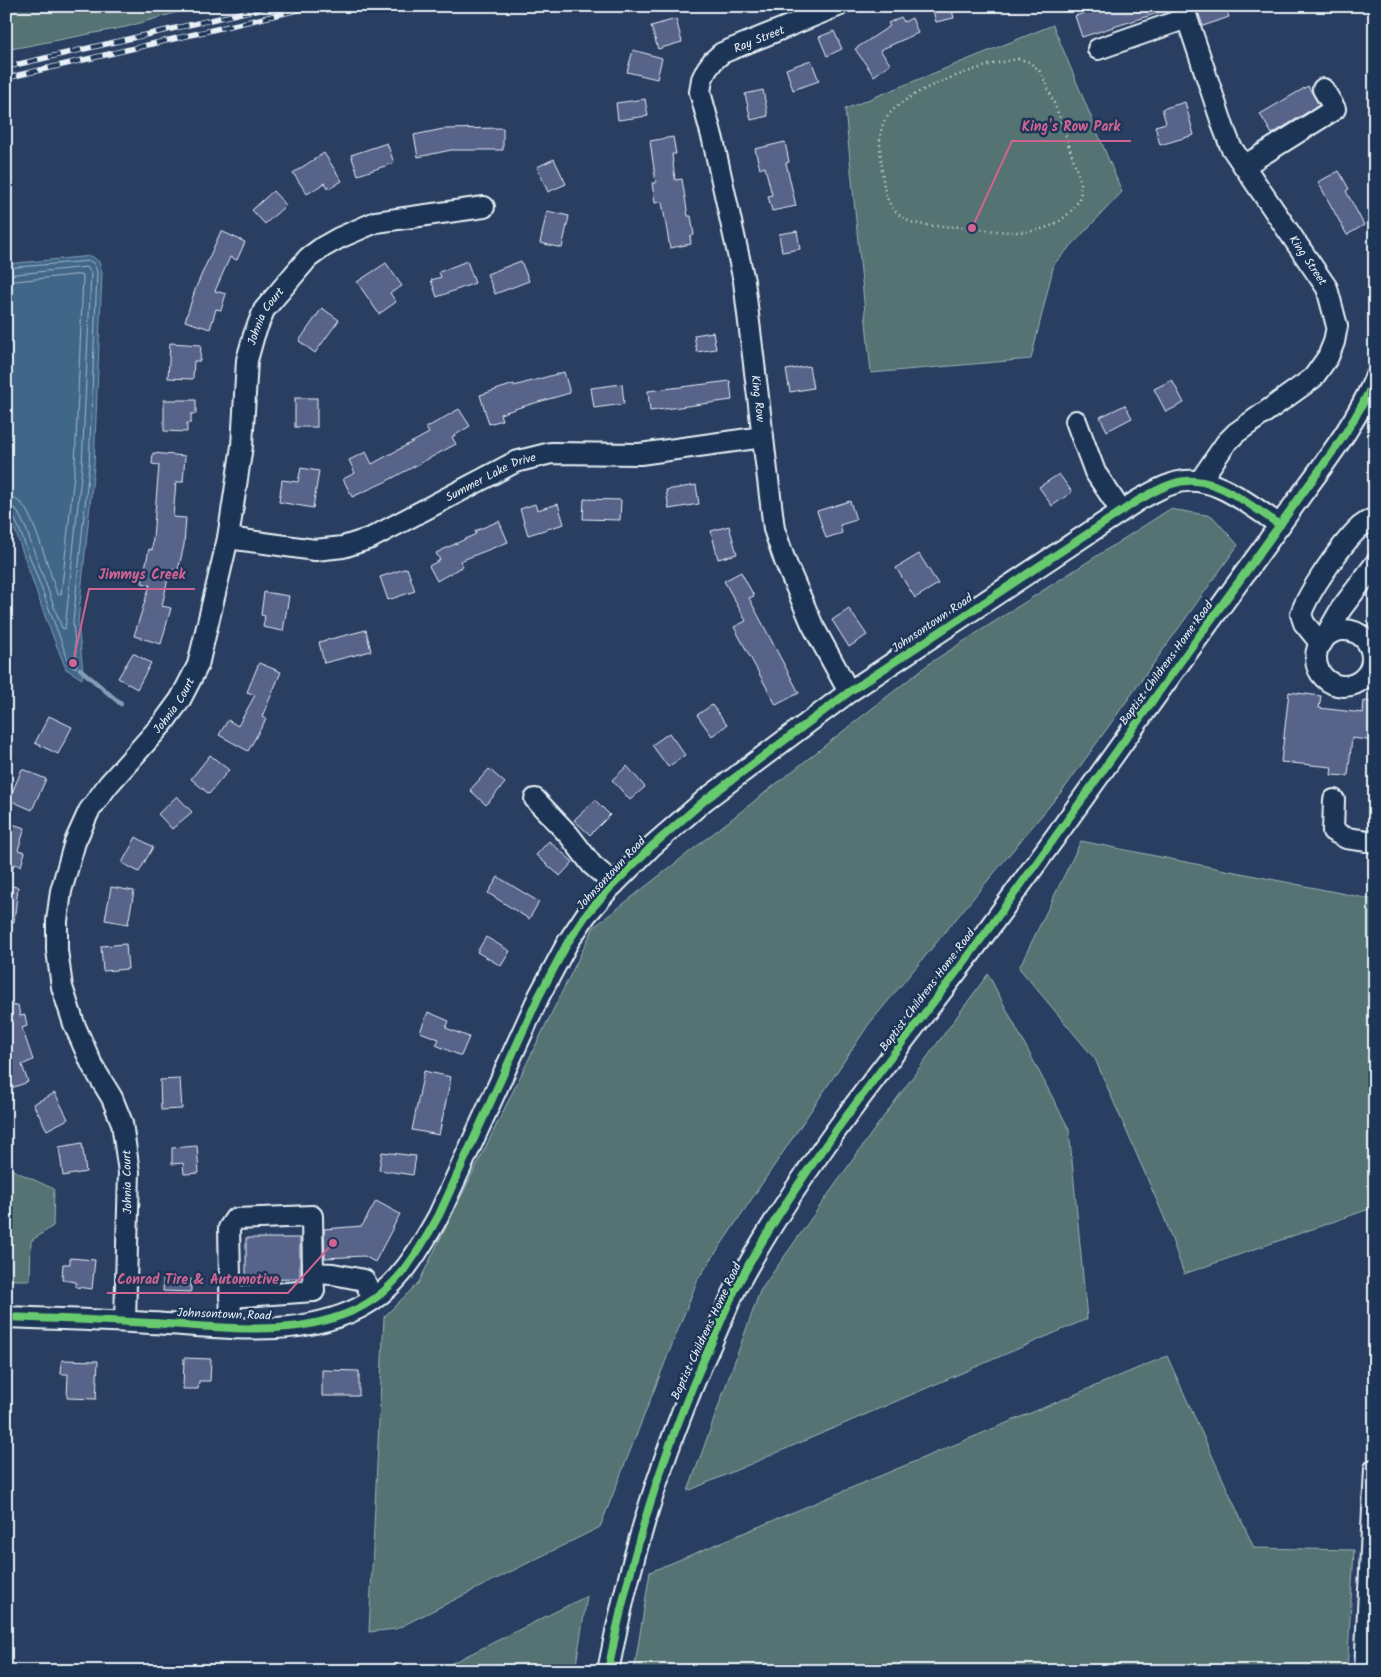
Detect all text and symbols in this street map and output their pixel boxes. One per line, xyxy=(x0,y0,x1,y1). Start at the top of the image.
street label: Ray Street xyxy=(731,21,788,58)
callout: King's Row Park xyxy=(1012,112,1131,141)
text: King's Row Park xyxy=(1022,116,1121,138)
street label: King Street xyxy=(1284,231,1332,290)
street label: Johnia Court xyxy=(243,283,289,347)
street label: King Row xyxy=(745,374,770,424)
street label: Summer Lake Drive xyxy=(442,448,538,507)
callout: Jimmys Creek xyxy=(89,560,195,589)
text: Jimmys Creek xyxy=(99,564,187,586)
street label: Johnsontown Road xyxy=(888,589,977,658)
street label: Baptist Childrens Home Road xyxy=(1115,596,1219,729)
street label: Johnia Court xyxy=(149,674,200,738)
street label: Johnsontown Road xyxy=(572,832,651,914)
street label: Baptist Childrens Home Road xyxy=(875,924,981,1056)
street label: Johnia Court xyxy=(117,1149,138,1214)
street label: Baptist Childrens Home Road xyxy=(666,1259,747,1403)
callout: Conrad Tire & Automotive xyxy=(107,1264,288,1293)
text: Conrad Tire & Automotive xyxy=(117,1269,279,1291)
street label: Johnsontown Road xyxy=(177,1303,272,1326)

